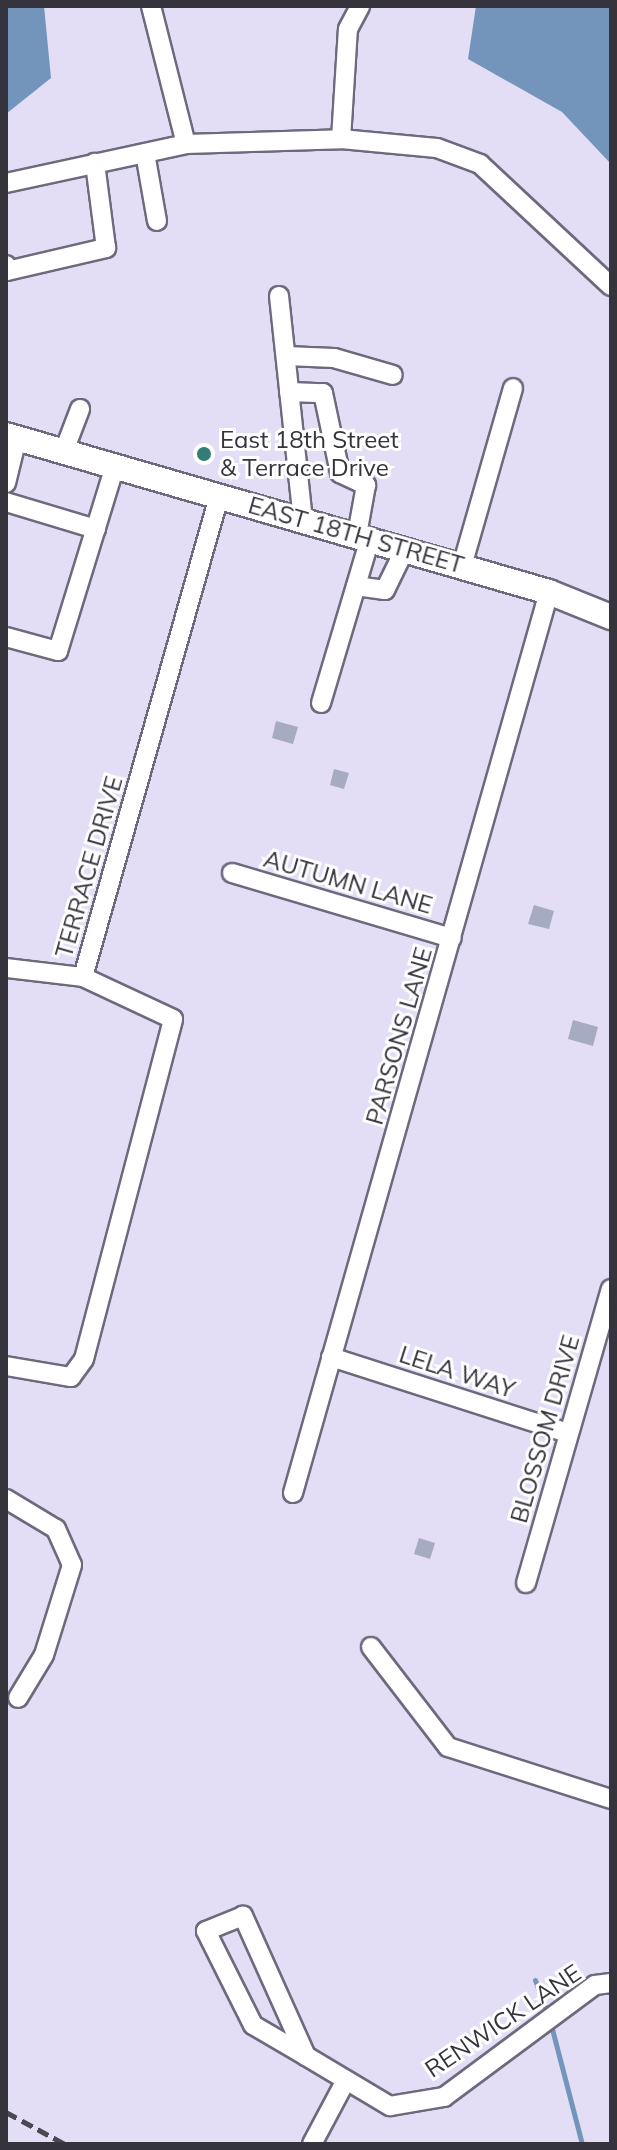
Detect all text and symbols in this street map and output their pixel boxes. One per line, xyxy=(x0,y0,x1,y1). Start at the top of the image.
place label: East 18th Street & Terrace Drive xyxy=(220,426,399,482)
marker: East 18th Street & Terrace Drive xyxy=(195,445,213,463)
street label: EAST 18TH STREET xyxy=(245,490,467,580)
street label: TERRACE DRIVE xyxy=(49,773,129,961)
street label: AUTUMN LANE xyxy=(260,844,436,920)
street label: PARSONS LANE xyxy=(360,944,438,1128)
street label: BLOSSOM DRIVE xyxy=(504,1332,586,1526)
street label: LELA WAY xyxy=(396,1340,518,1404)
street label: RENWICK LANE xyxy=(420,1958,586,2084)

